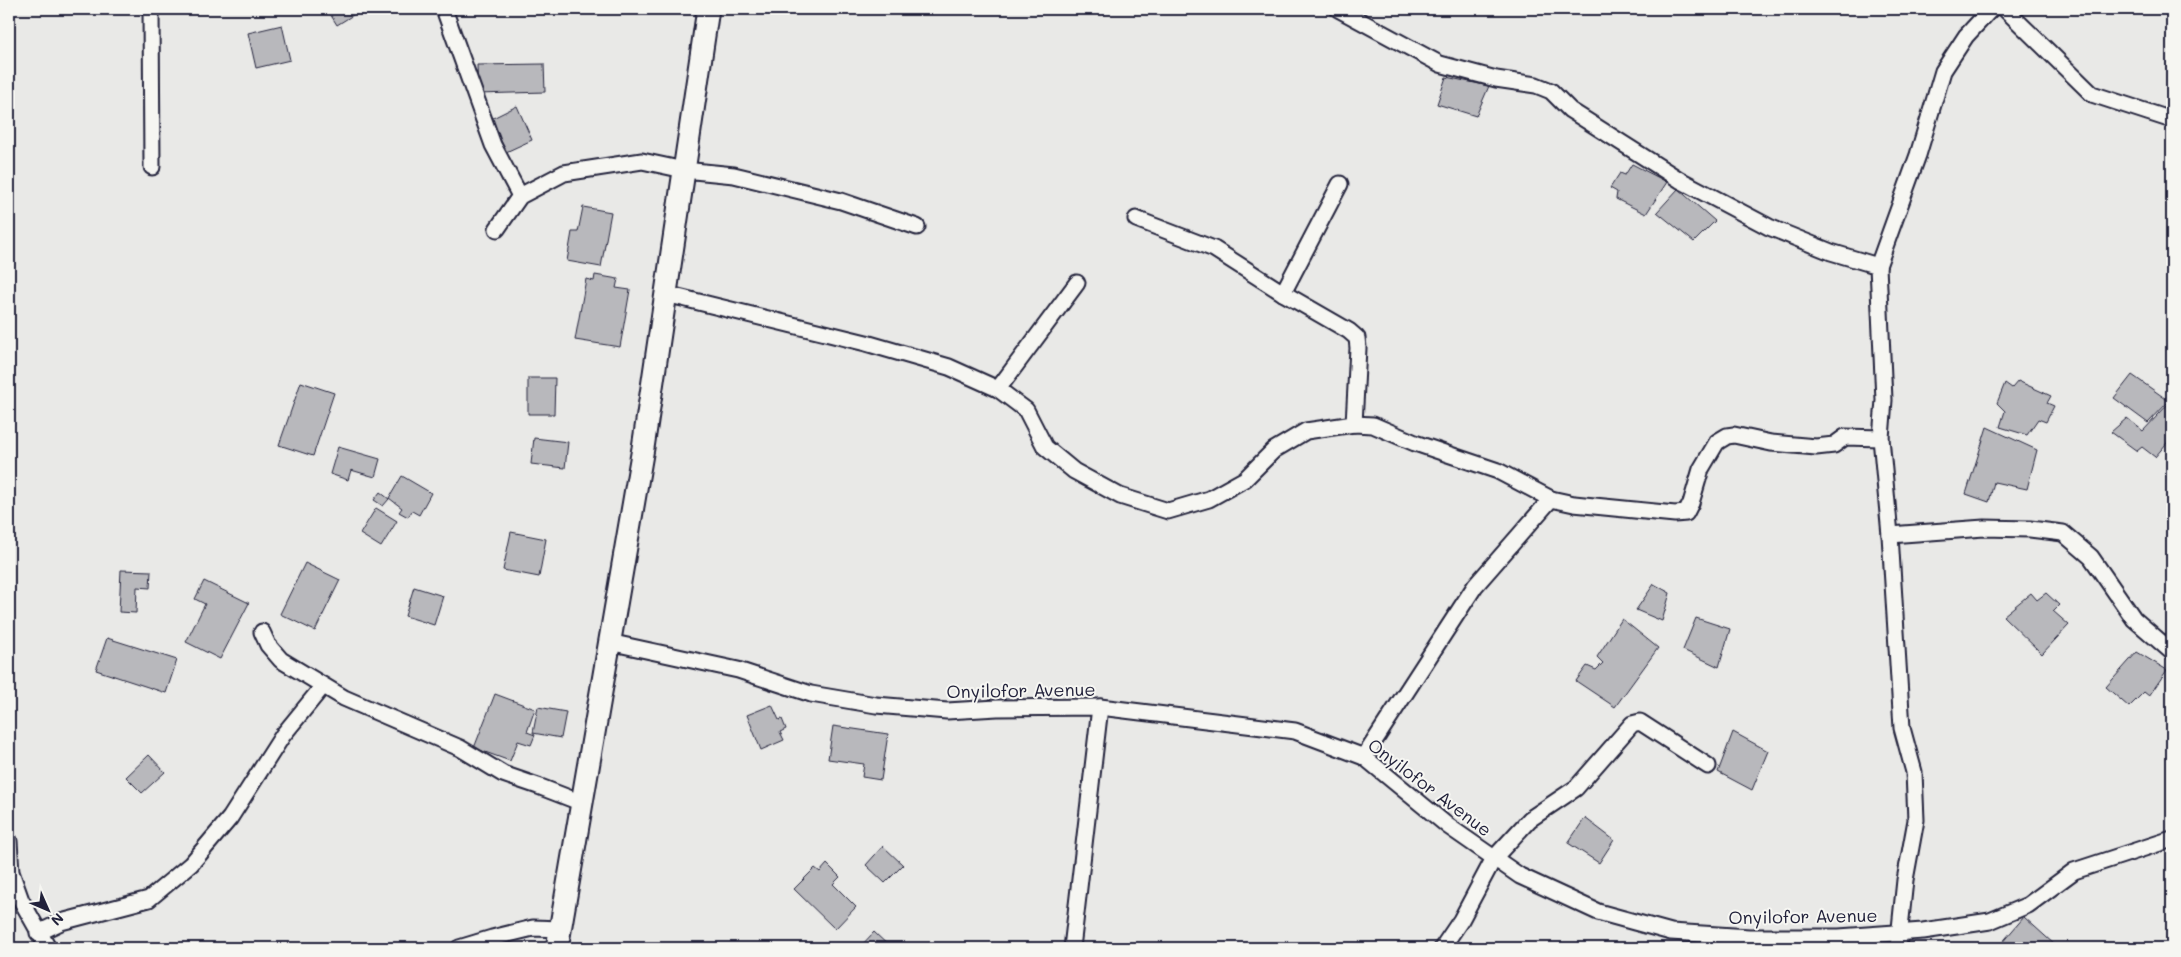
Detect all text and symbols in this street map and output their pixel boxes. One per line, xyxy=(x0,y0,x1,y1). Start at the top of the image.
street label: Onyilofor Avenue xyxy=(946,677,1096,703)
street label: Onyilofor Avenue xyxy=(1363,733,1497,841)
north arrow xyxy=(22,884,72,934)
street label: Onyilofor Avenue xyxy=(1728,903,1878,929)
text: N xyxy=(47,909,68,930)

